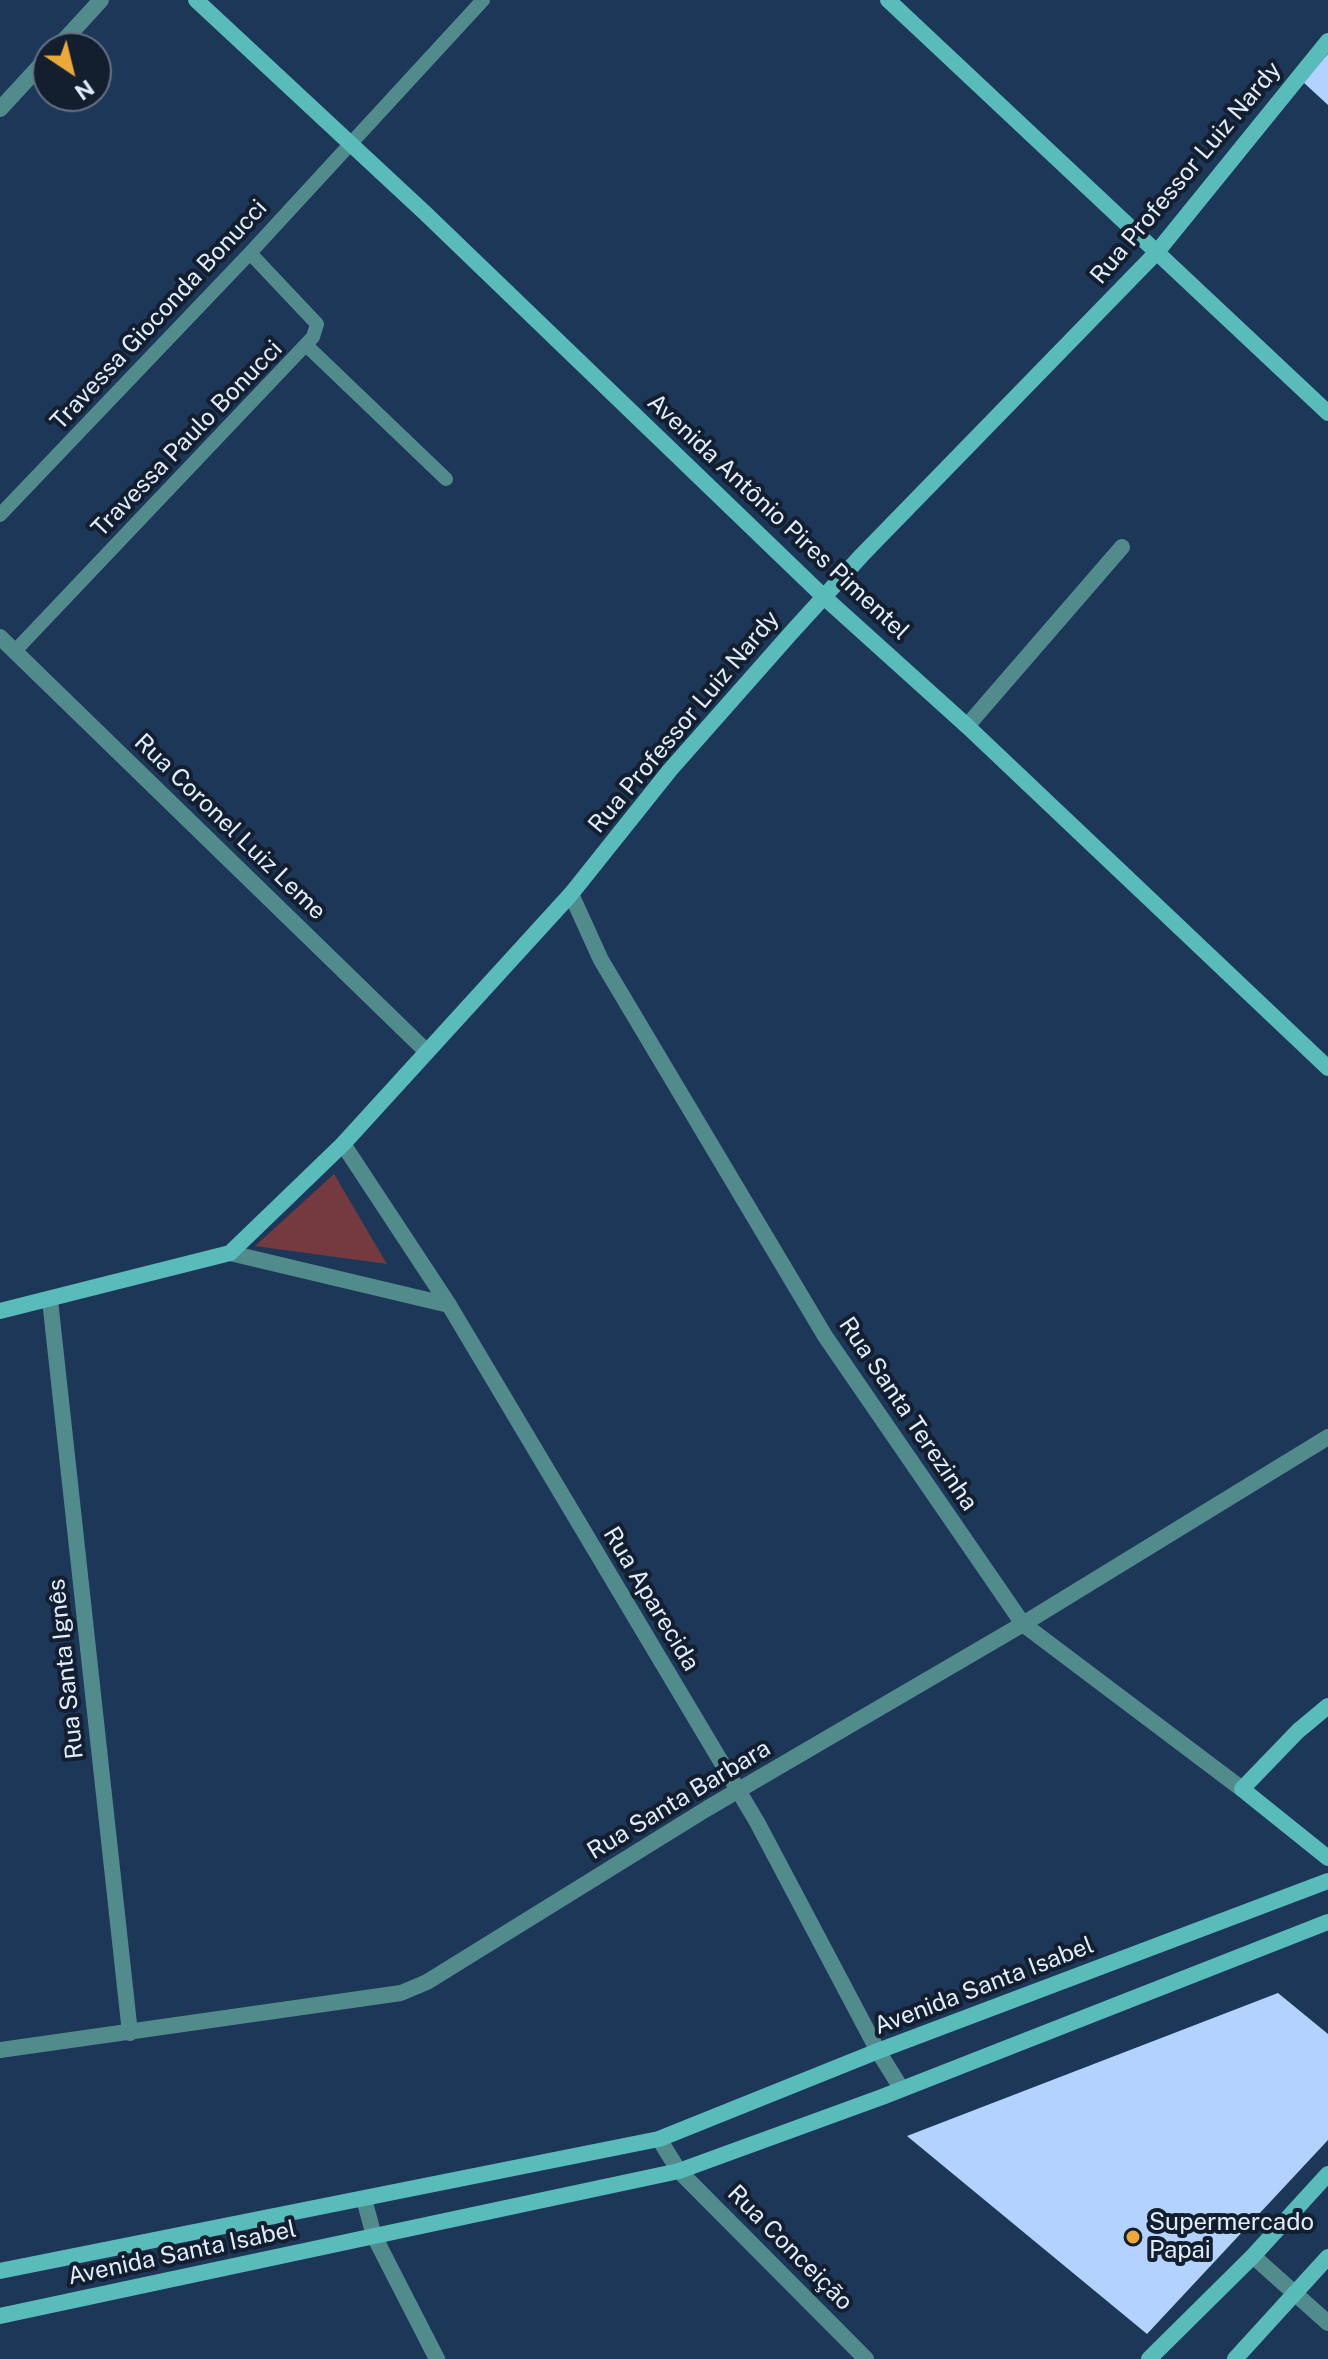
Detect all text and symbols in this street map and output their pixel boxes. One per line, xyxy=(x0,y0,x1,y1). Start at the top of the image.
north arrow xyxy=(32,32,112,112)
street label: Rua Professor Luiz Nardy xyxy=(1085,56,1287,290)
text: N xyxy=(70,74,99,106)
street label: Travessa Gioconda Bonucci xyxy=(45,194,273,436)
street label: Travessa Paulo Bonucci xyxy=(86,335,288,543)
street label: Avenida Antônio Pires Pimentel xyxy=(641,388,915,646)
street label: Rua Professor Luiz Nardy xyxy=(583,605,785,839)
street label: Rua Coronel Luiz Leme xyxy=(128,728,332,926)
street label: Rua Santa Terezinha xyxy=(833,1312,983,1516)
street label: Rua Aparecida xyxy=(597,1522,705,1676)
street label: Rua Santa Ignês xyxy=(42,1577,90,1761)
street label: Rua Santa Barbara xyxy=(582,1734,776,1866)
street label: Avenida Santa Isabel xyxy=(870,1931,1098,2041)
street label: Rua Conceição xyxy=(721,2179,859,2317)
place label: Supermercado Papai xyxy=(1149,2209,1314,2265)
street label: Avenida Santa Isabel xyxy=(65,2215,299,2291)
marker: Supermercado Papai xyxy=(1124,2228,1142,2246)

